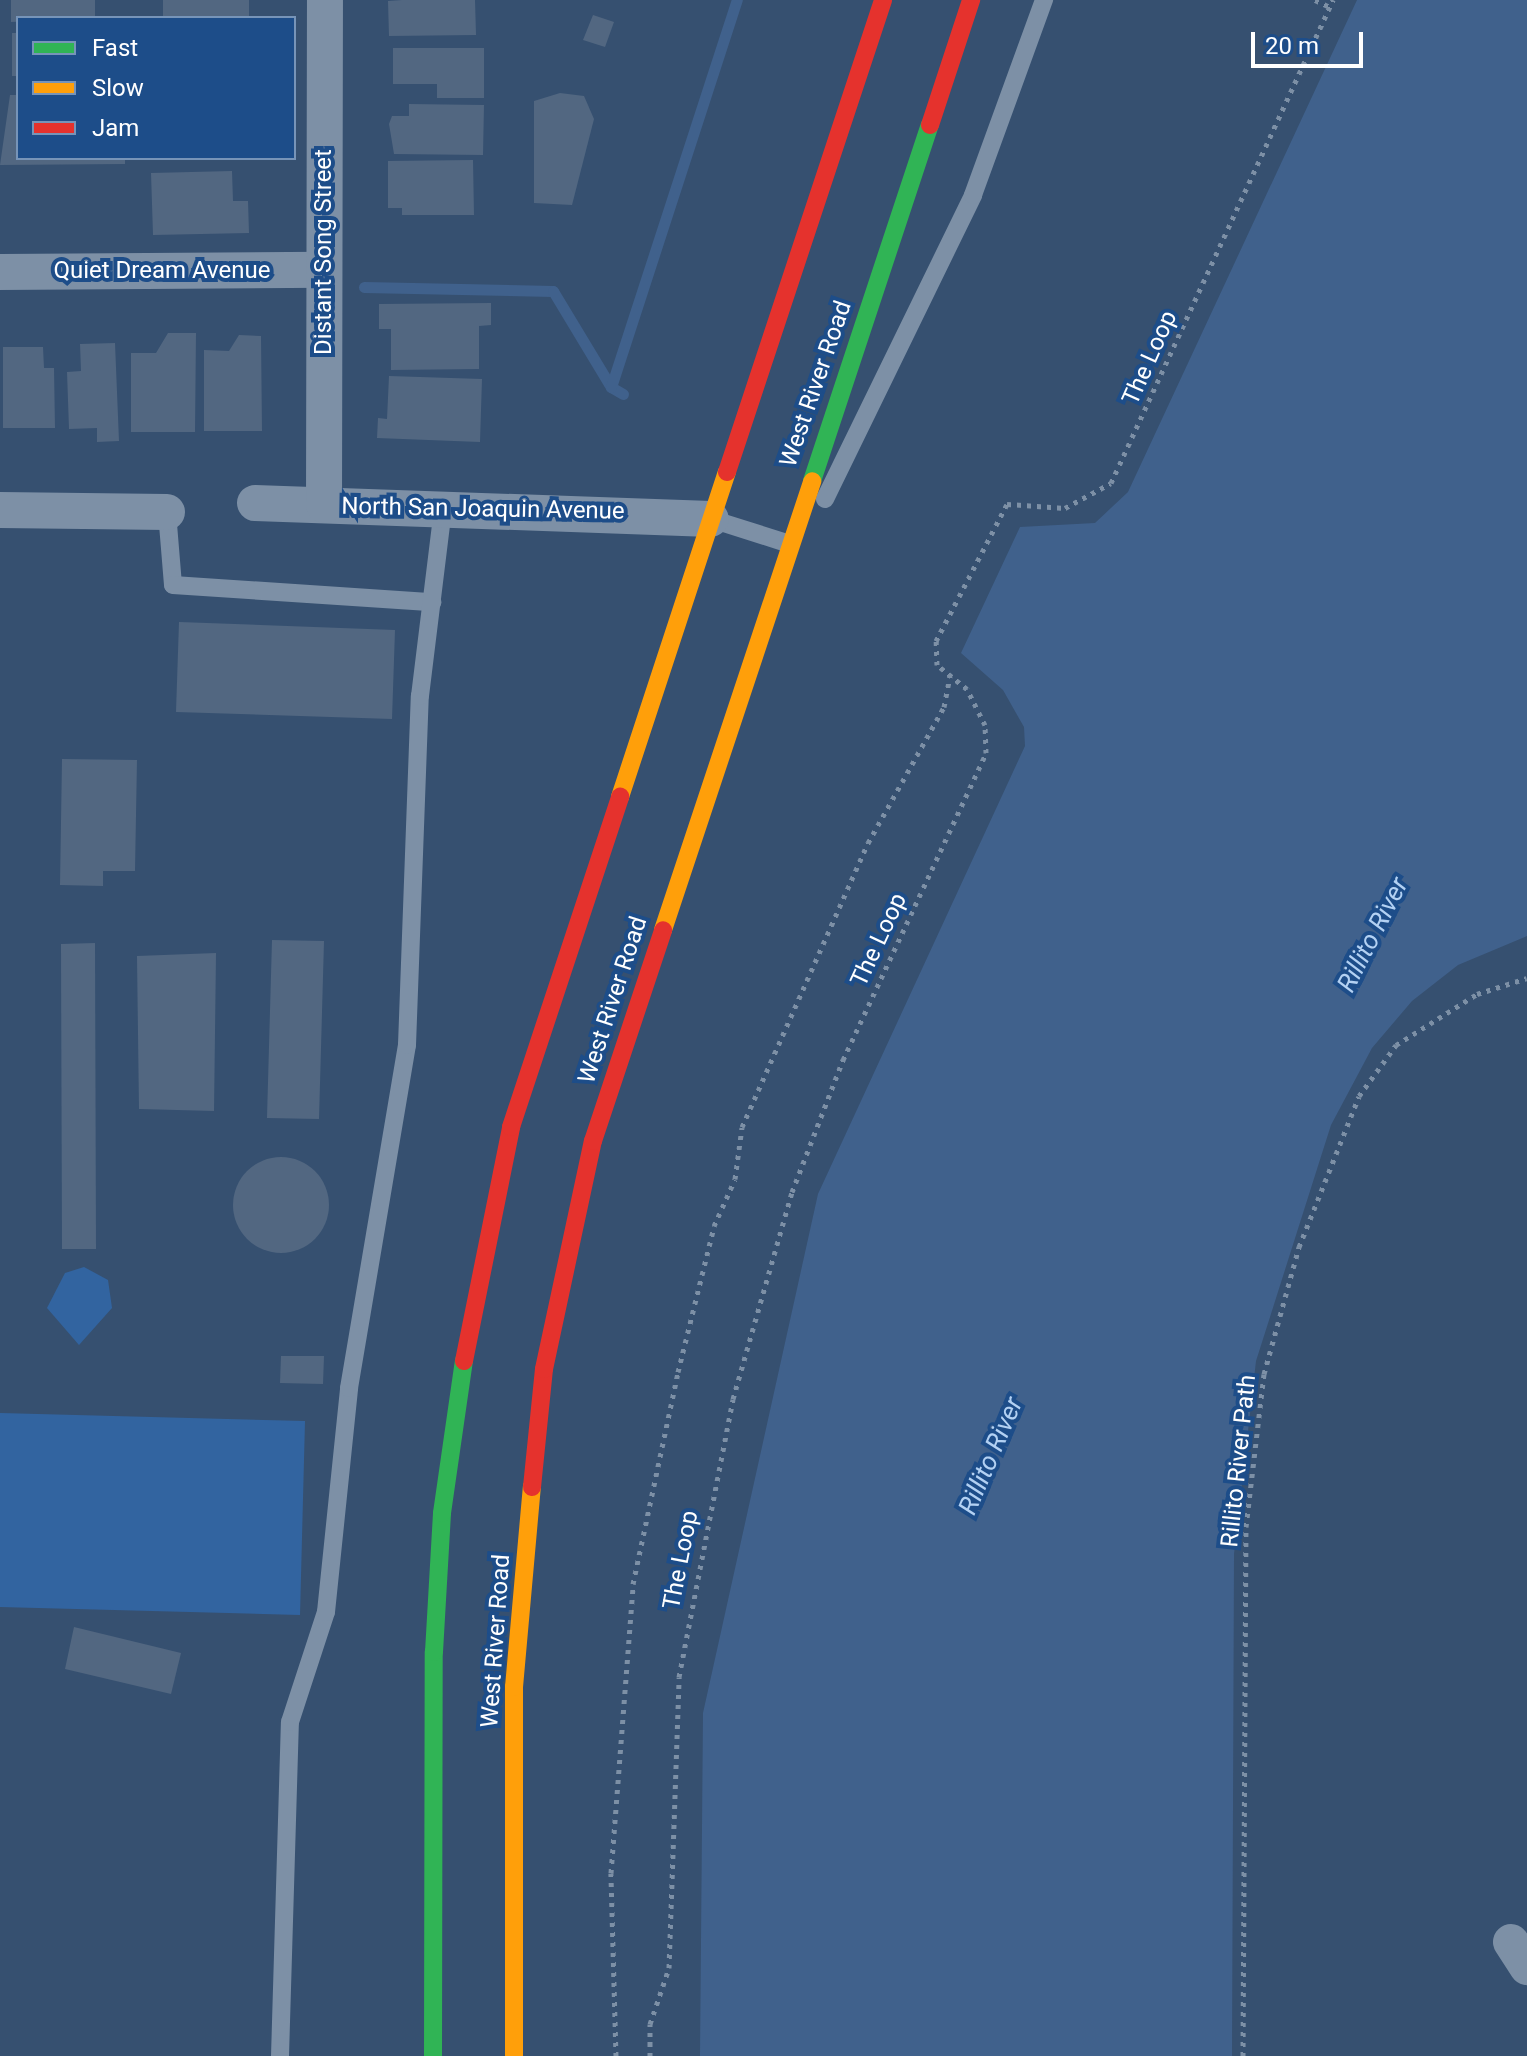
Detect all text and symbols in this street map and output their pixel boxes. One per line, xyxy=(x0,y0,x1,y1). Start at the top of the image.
legend xyxy=(16,16,296,160)
scale bar xyxy=(1255,16,1367,66)
text: 20 m xyxy=(1265,32,1319,60)
text: Fast xyxy=(92,34,138,62)
text: Slow xyxy=(92,74,144,102)
text: Jam xyxy=(92,114,139,142)
street label: Distant Song Street xyxy=(310,149,338,355)
street label: Quiet Dream Avenue xyxy=(53,257,271,285)
street label: West River Road xyxy=(774,297,858,471)
street label: The Loop xyxy=(1117,306,1183,410)
street label: North San Joaquin Avenue xyxy=(341,492,625,526)
water label: Rillito River xyxy=(1331,872,1415,998)
street label: The Loop xyxy=(845,889,913,991)
street label: West River Road xyxy=(572,913,654,1087)
street label: Rillito River Path xyxy=(1216,1373,1262,1549)
water label: Rillito River xyxy=(952,1393,1030,1519)
street label: The Loop xyxy=(657,1508,705,1612)
street label: West River Road xyxy=(476,1553,516,1729)

